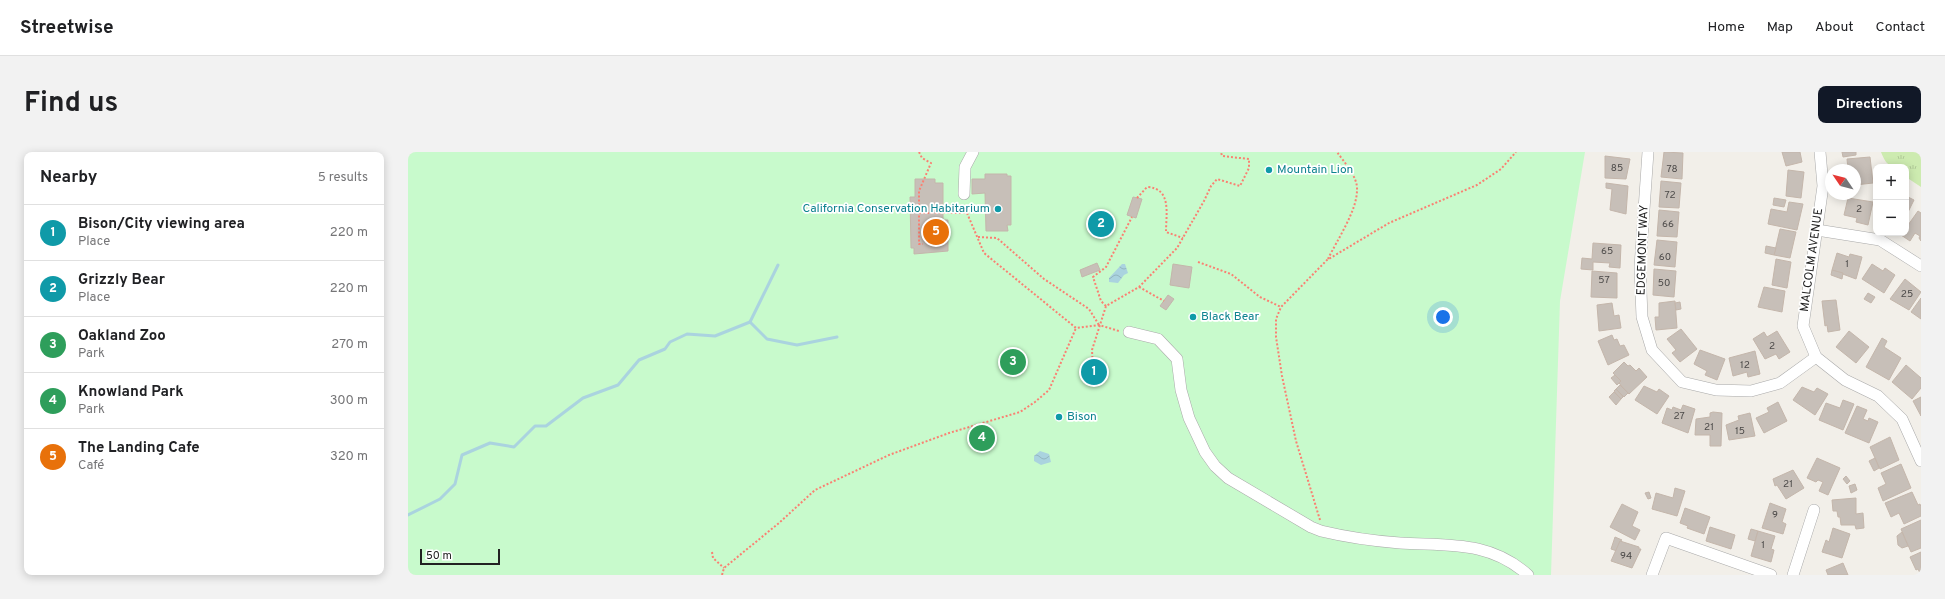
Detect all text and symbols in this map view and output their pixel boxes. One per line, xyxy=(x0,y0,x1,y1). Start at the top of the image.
text: Streetwise xyxy=(20,16,113,40)
text: Home xyxy=(1708,19,1745,36)
text: Map xyxy=(1767,19,1793,36)
text: About xyxy=(1815,19,1854,36)
text: Contact xyxy=(1876,19,1925,36)
text: Find us xyxy=(24,86,118,122)
button: Directions xyxy=(1818,86,1921,123)
place label: Mountain Lion xyxy=(1277,162,1353,178)
house number: 85 xyxy=(1611,162,1623,175)
house number: 78 xyxy=(1666,163,1678,176)
north arrow xyxy=(1825,164,1861,200)
map controls xyxy=(1873,164,1909,236)
button: + xyxy=(1873,164,1909,200)
marker: Mountain Lion xyxy=(1264,165,1274,175)
text: Nearby xyxy=(40,167,97,189)
text: 5 results xyxy=(318,170,368,186)
house number: 72 xyxy=(1664,189,1676,202)
button: − xyxy=(1873,200,1909,236)
place label: California Conservation Habitarium xyxy=(802,201,990,217)
house number: 2 xyxy=(1856,203,1862,216)
marker: California Conservation Habitarium xyxy=(993,204,1003,214)
street label: EDGEMONT WAY xyxy=(1633,204,1653,296)
street label: MALCOLM AVENUE xyxy=(1797,207,1827,313)
pin: 2 xyxy=(1088,209,1114,239)
text: Bison/City viewing area xyxy=(78,215,245,234)
pin: 5 xyxy=(923,217,949,247)
house number: 66 xyxy=(1662,218,1674,231)
text: 1 xyxy=(50,225,56,241)
text: 220 m xyxy=(330,225,368,241)
text: Place xyxy=(78,234,110,250)
house number: 65 xyxy=(1601,245,1613,258)
house number: 60 xyxy=(1659,251,1671,264)
house number: 1 xyxy=(1845,258,1849,271)
text: Grizzly Bear xyxy=(78,271,165,290)
house number: 57 xyxy=(1598,274,1610,287)
house number: 50 xyxy=(1658,277,1670,290)
text: 2 xyxy=(49,281,57,297)
text: 220 m xyxy=(330,281,368,297)
house number: 25 xyxy=(1901,288,1913,301)
text: Place xyxy=(78,290,110,306)
your location xyxy=(1433,307,1453,327)
place label: Black Bear xyxy=(1201,309,1260,325)
marker: Black Bear xyxy=(1188,312,1198,322)
text: Oakland Zoo xyxy=(78,327,166,346)
text: 3 xyxy=(49,337,57,353)
text: 270 m xyxy=(331,337,368,353)
house number: 2 xyxy=(1769,340,1775,353)
text: Park xyxy=(78,346,105,362)
pin: 3 xyxy=(1000,347,1026,377)
pin: 1 xyxy=(1081,357,1107,387)
house number: 12 xyxy=(1740,359,1750,372)
text: Knowland Park xyxy=(78,383,184,402)
text: 4 xyxy=(49,393,57,409)
text: 300 m xyxy=(330,393,368,409)
text: Park xyxy=(78,402,105,418)
place label: Bison xyxy=(1067,409,1097,425)
house number: 27 xyxy=(1673,410,1685,423)
marker: Bison xyxy=(1054,412,1064,422)
house number: 21 xyxy=(1704,421,1714,434)
pin: 4 xyxy=(969,423,995,453)
house number: 15 xyxy=(1735,425,1745,438)
text: The Landing Cafe xyxy=(78,439,200,458)
text: 5 xyxy=(49,449,57,465)
text: 320 m xyxy=(330,449,368,465)
text: Café xyxy=(78,458,104,474)
house number: 21 xyxy=(1783,478,1793,491)
house number: 9 xyxy=(1772,509,1778,522)
house number: 1 xyxy=(1761,539,1765,552)
scale bar xyxy=(420,547,500,566)
text: 50 m xyxy=(426,549,452,563)
house number: 94 xyxy=(1620,550,1632,563)

